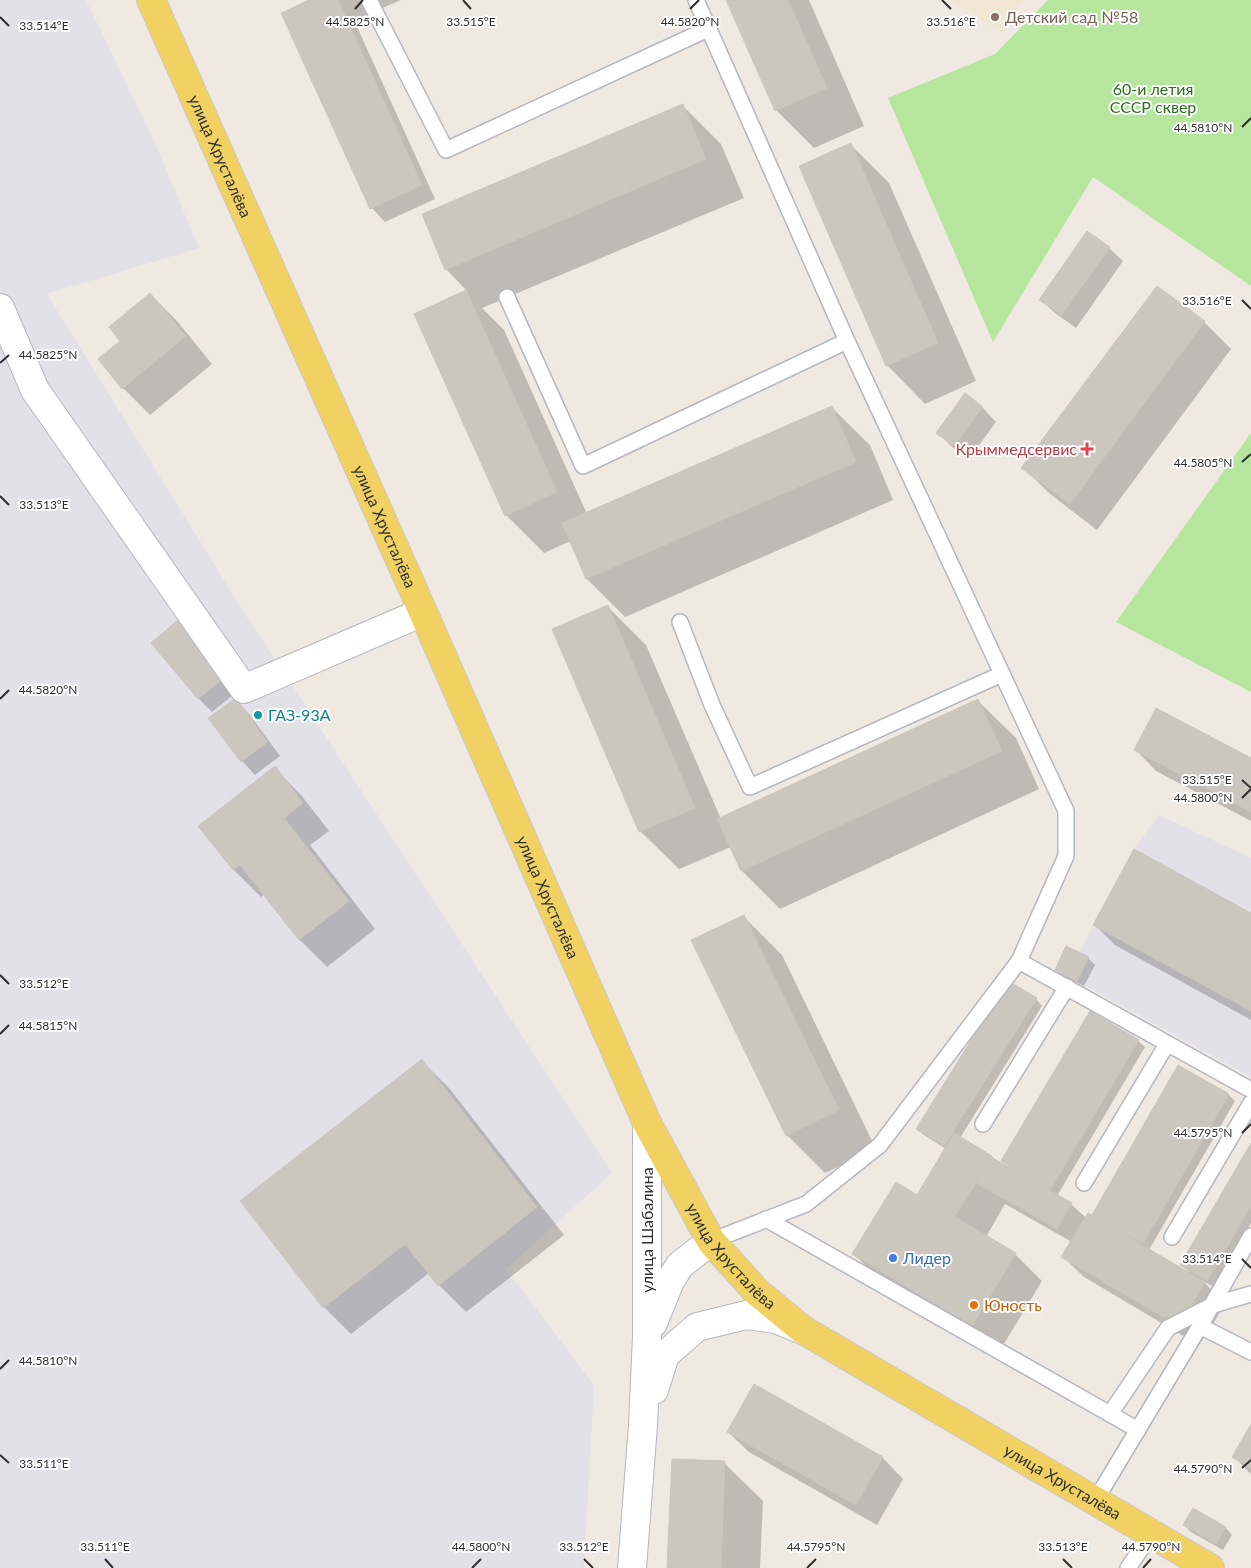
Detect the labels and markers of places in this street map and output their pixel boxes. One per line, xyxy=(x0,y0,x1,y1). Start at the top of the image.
place label: Детский сад №58 xyxy=(1005,7,1138,26)
marker: Детский сад №58 xyxy=(989,11,1001,23)
place label: Крыммедсервис xyxy=(955,439,1077,458)
marker: Крыммедсервис xyxy=(1081,443,1093,455)
place label: ГАЗ-93А xyxy=(268,705,331,724)
marker: ГАЗ-93А xyxy=(252,709,264,721)
place label: Лидер xyxy=(902,1248,951,1267)
marker: Лидер xyxy=(887,1252,899,1264)
place label: Юность xyxy=(984,1295,1042,1314)
marker: Юность xyxy=(968,1299,980,1311)

